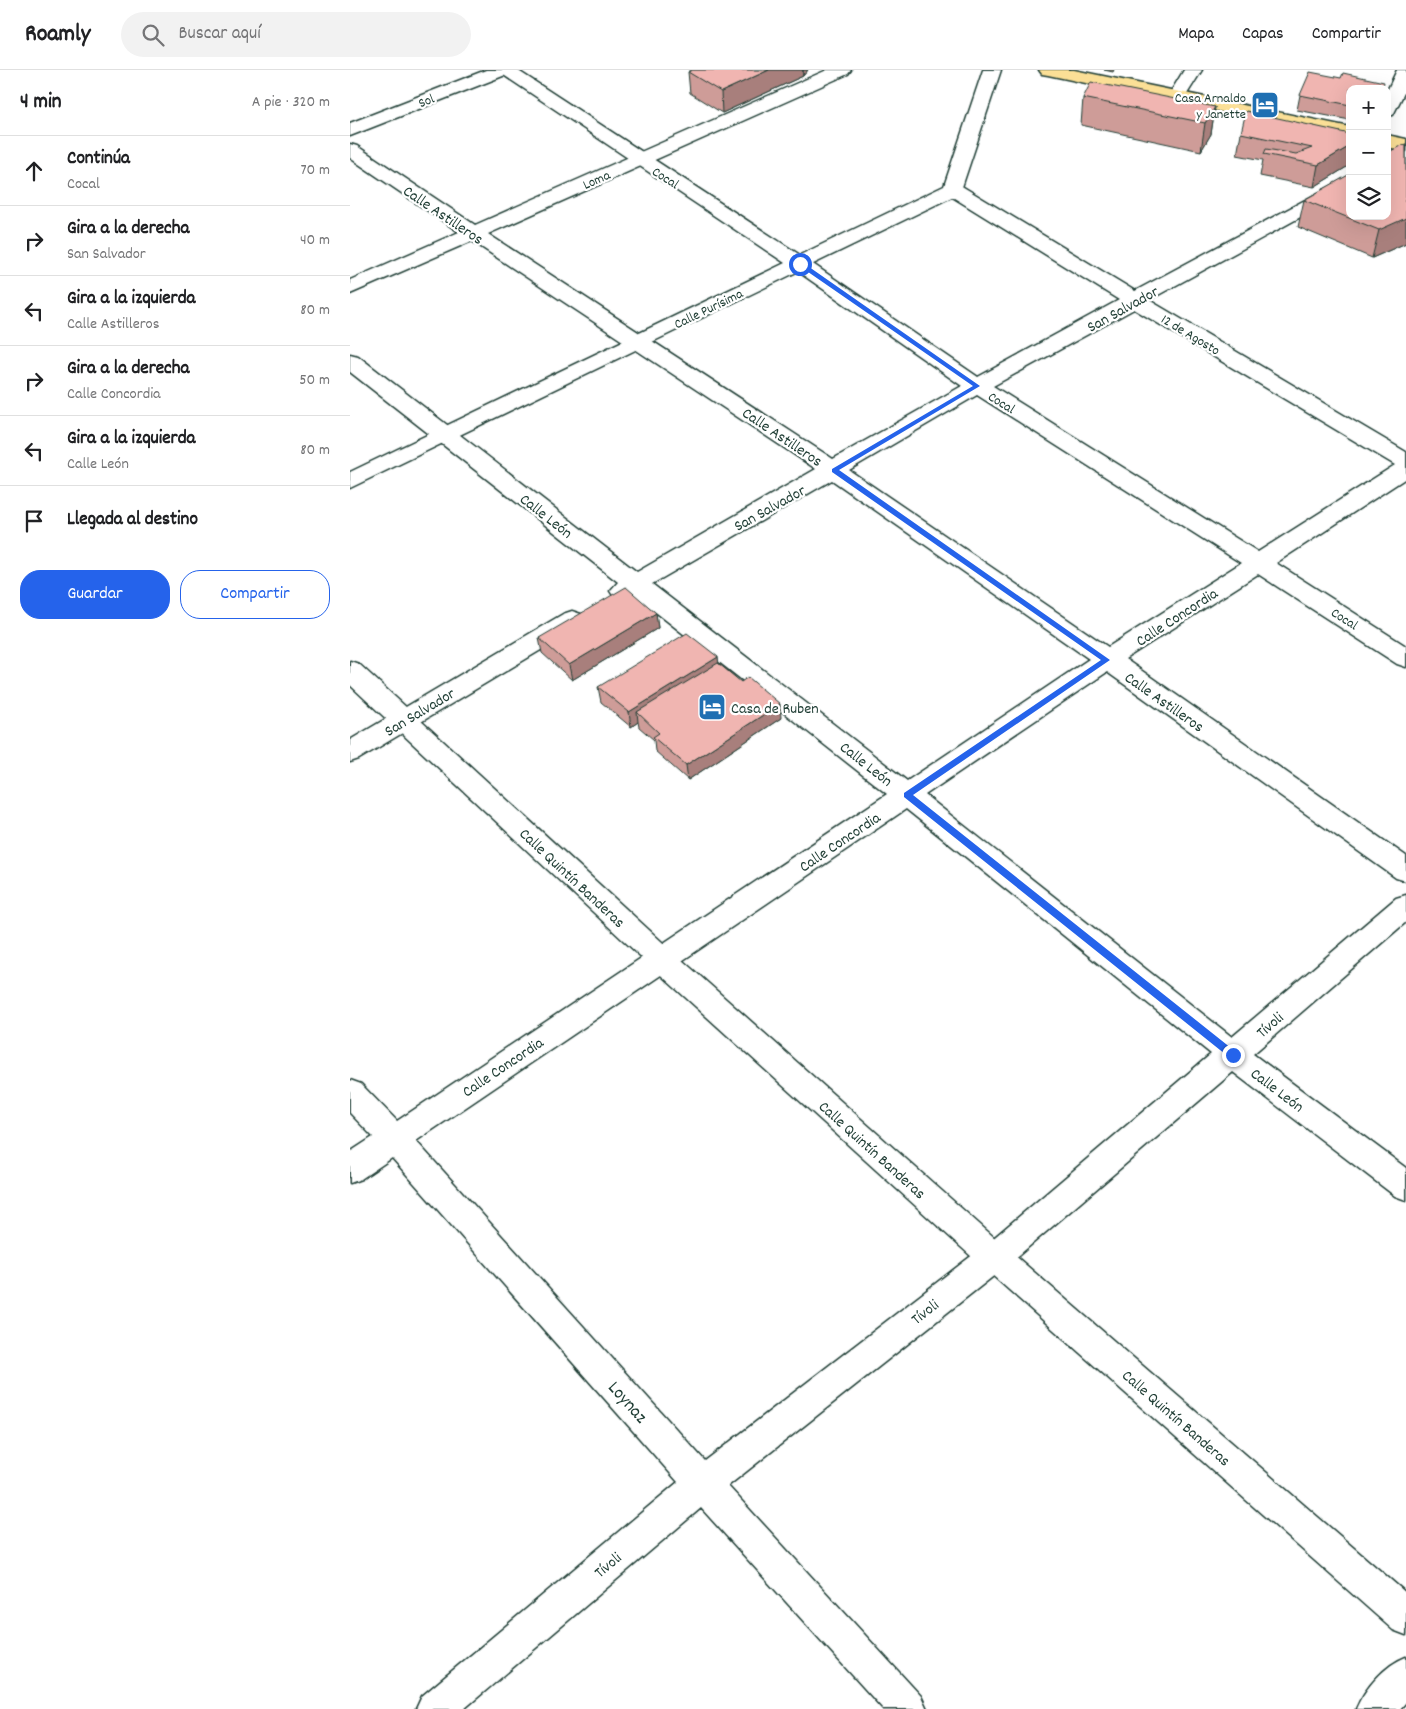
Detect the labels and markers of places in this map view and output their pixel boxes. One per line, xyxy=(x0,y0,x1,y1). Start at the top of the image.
place label: Casa Arnaldo y Janette xyxy=(1175,89,1246,125)
hotel icon: Casa Arnaldo y Janette xyxy=(1250,90,1280,120)
hotel icon: Casa de Ruben xyxy=(697,692,727,722)
place label: Casa de Ruben xyxy=(731,698,819,721)

